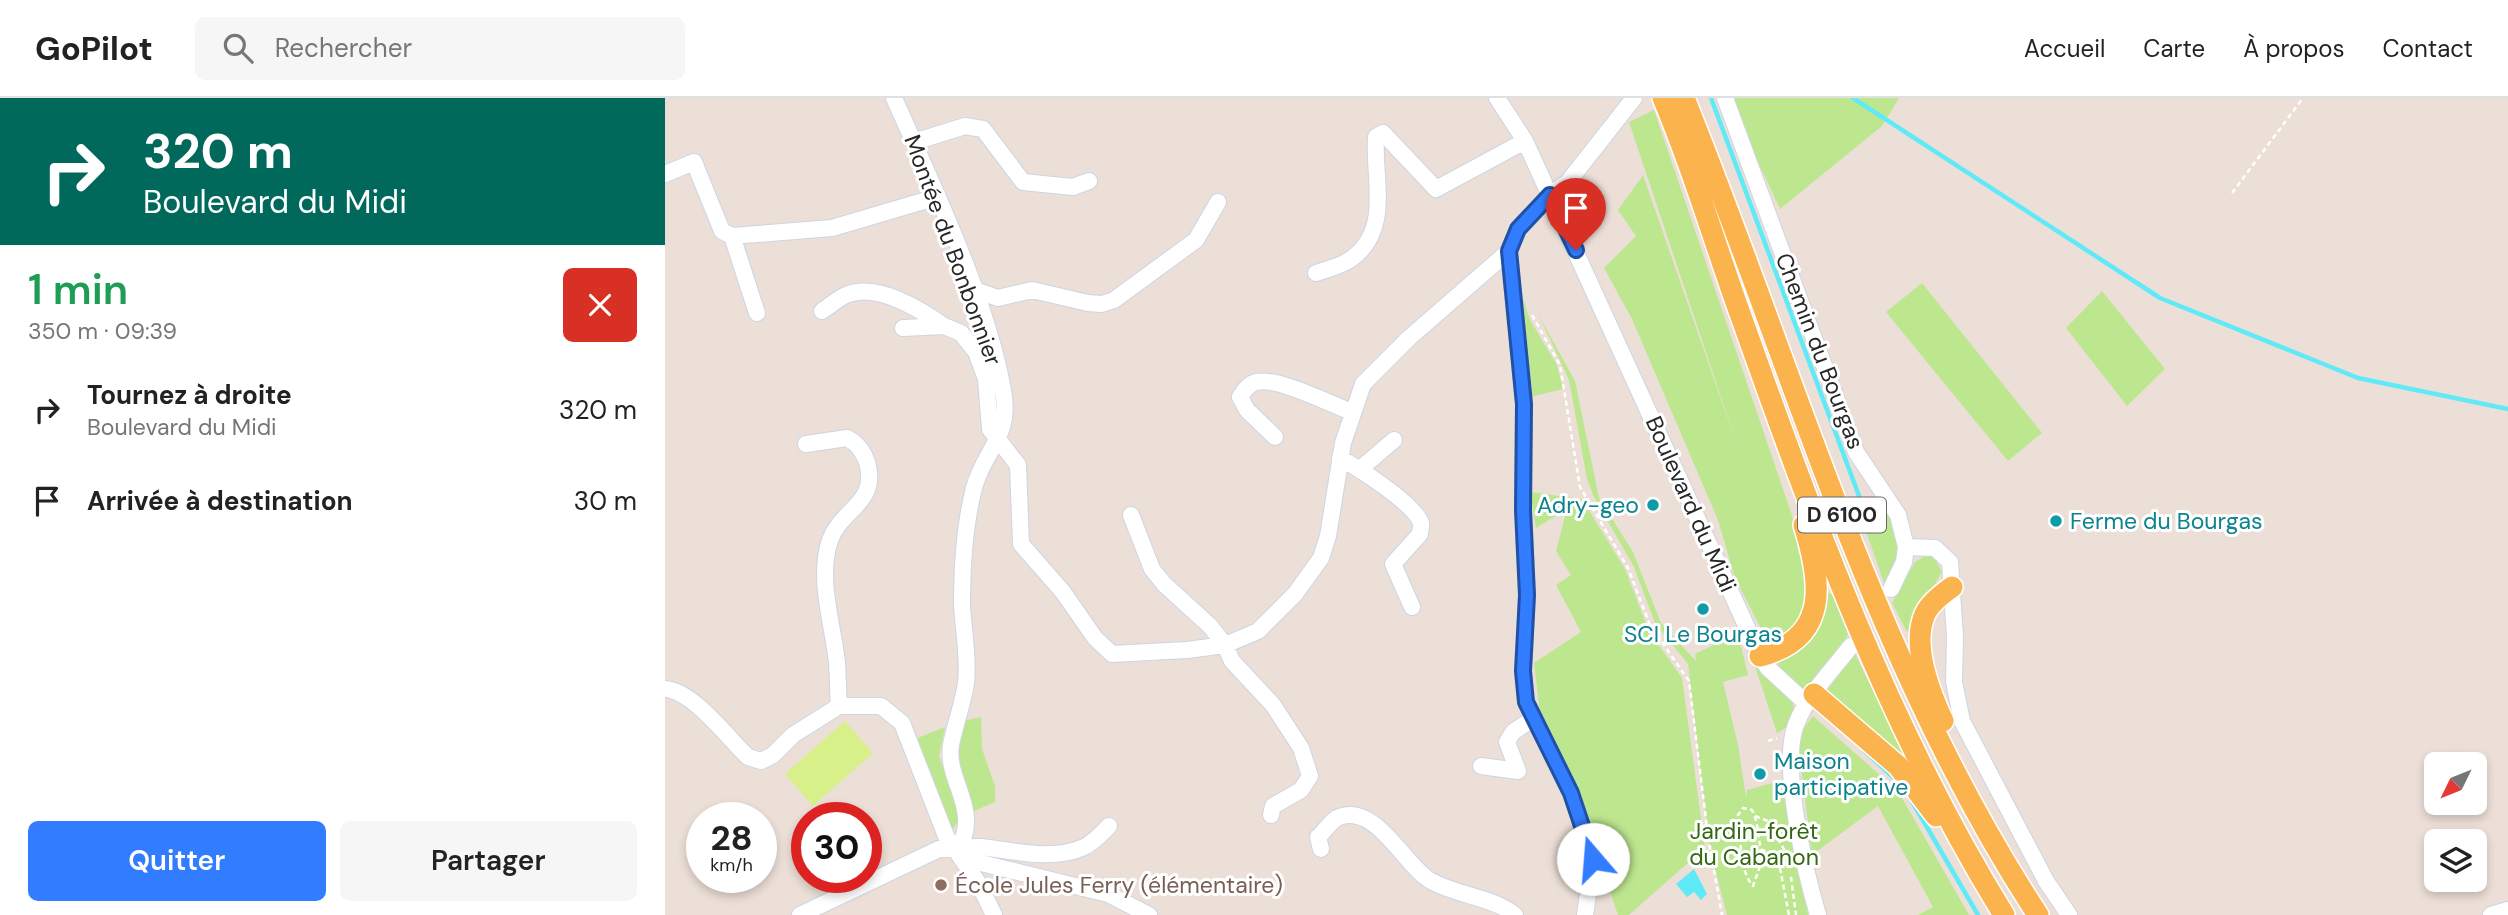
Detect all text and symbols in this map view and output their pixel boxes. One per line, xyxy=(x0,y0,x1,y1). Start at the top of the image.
search box xyxy=(195,17,685,80)
text: GoPilot xyxy=(35,27,153,70)
icon: search xyxy=(219,29,257,67)
text: Rechercher xyxy=(275,31,412,65)
text: Accueil xyxy=(2024,33,2105,64)
text: Carte xyxy=(2143,33,2205,64)
text: À propos xyxy=(2243,33,2345,64)
text: Contact xyxy=(2383,33,2473,64)
text: 320 m xyxy=(143,119,293,183)
icon: right xyxy=(28,126,119,217)
street label: Montée du Bonbonnier xyxy=(897,131,1009,369)
pin xyxy=(1546,178,1606,250)
text: Boulevard du Midi xyxy=(143,181,407,223)
icon: arrive xyxy=(1557,189,1595,227)
street label: Chemin du Bourgas xyxy=(1769,249,1871,453)
text: 1 min xyxy=(28,262,128,317)
button: close xyxy=(563,268,637,342)
text: 350 m · 09:39 xyxy=(28,316,177,346)
text: Tournez à droite xyxy=(87,378,292,412)
icon: right xyxy=(28,391,66,429)
text: 320 m xyxy=(559,393,637,427)
street label: Boulevard du Midi xyxy=(1639,411,1743,597)
text: Boulevard du Midi xyxy=(87,412,277,442)
icon: arrive xyxy=(28,482,66,520)
text: Arrivée à destination xyxy=(87,484,353,518)
text: 30 m xyxy=(574,484,637,518)
place label: Adry-geo xyxy=(1537,490,1639,520)
marker: Adry-geo xyxy=(1645,497,1661,513)
road number: D 6100 xyxy=(1798,498,1886,532)
place label: Ferme du Bourgas xyxy=(2070,506,2263,536)
marker: Ferme du Bourgas xyxy=(2048,513,2064,529)
marker: SCI Le Bourgas xyxy=(1695,601,1711,617)
place label: SCI Le Bourgas xyxy=(1624,619,1782,649)
place label: Maison participative xyxy=(1774,746,1908,802)
north arrow xyxy=(2424,752,2487,816)
map controls xyxy=(2424,752,2487,892)
marker: Maison participative xyxy=(1752,766,1768,782)
speed limit sign: 30 xyxy=(791,802,882,893)
text: 28 xyxy=(710,815,753,861)
park label: Jardin-forêt du Cabanon xyxy=(1689,816,1819,872)
button: Quitter xyxy=(28,821,326,901)
button: Partager xyxy=(340,821,637,901)
position arrow xyxy=(1556,822,1630,896)
button: layers xyxy=(2424,829,2487,892)
text: km/h xyxy=(710,853,753,877)
place label: École Jules Ferry (élémentaire) xyxy=(955,870,1283,900)
marker: École Jules Ferry (élémentaire) xyxy=(933,877,949,893)

